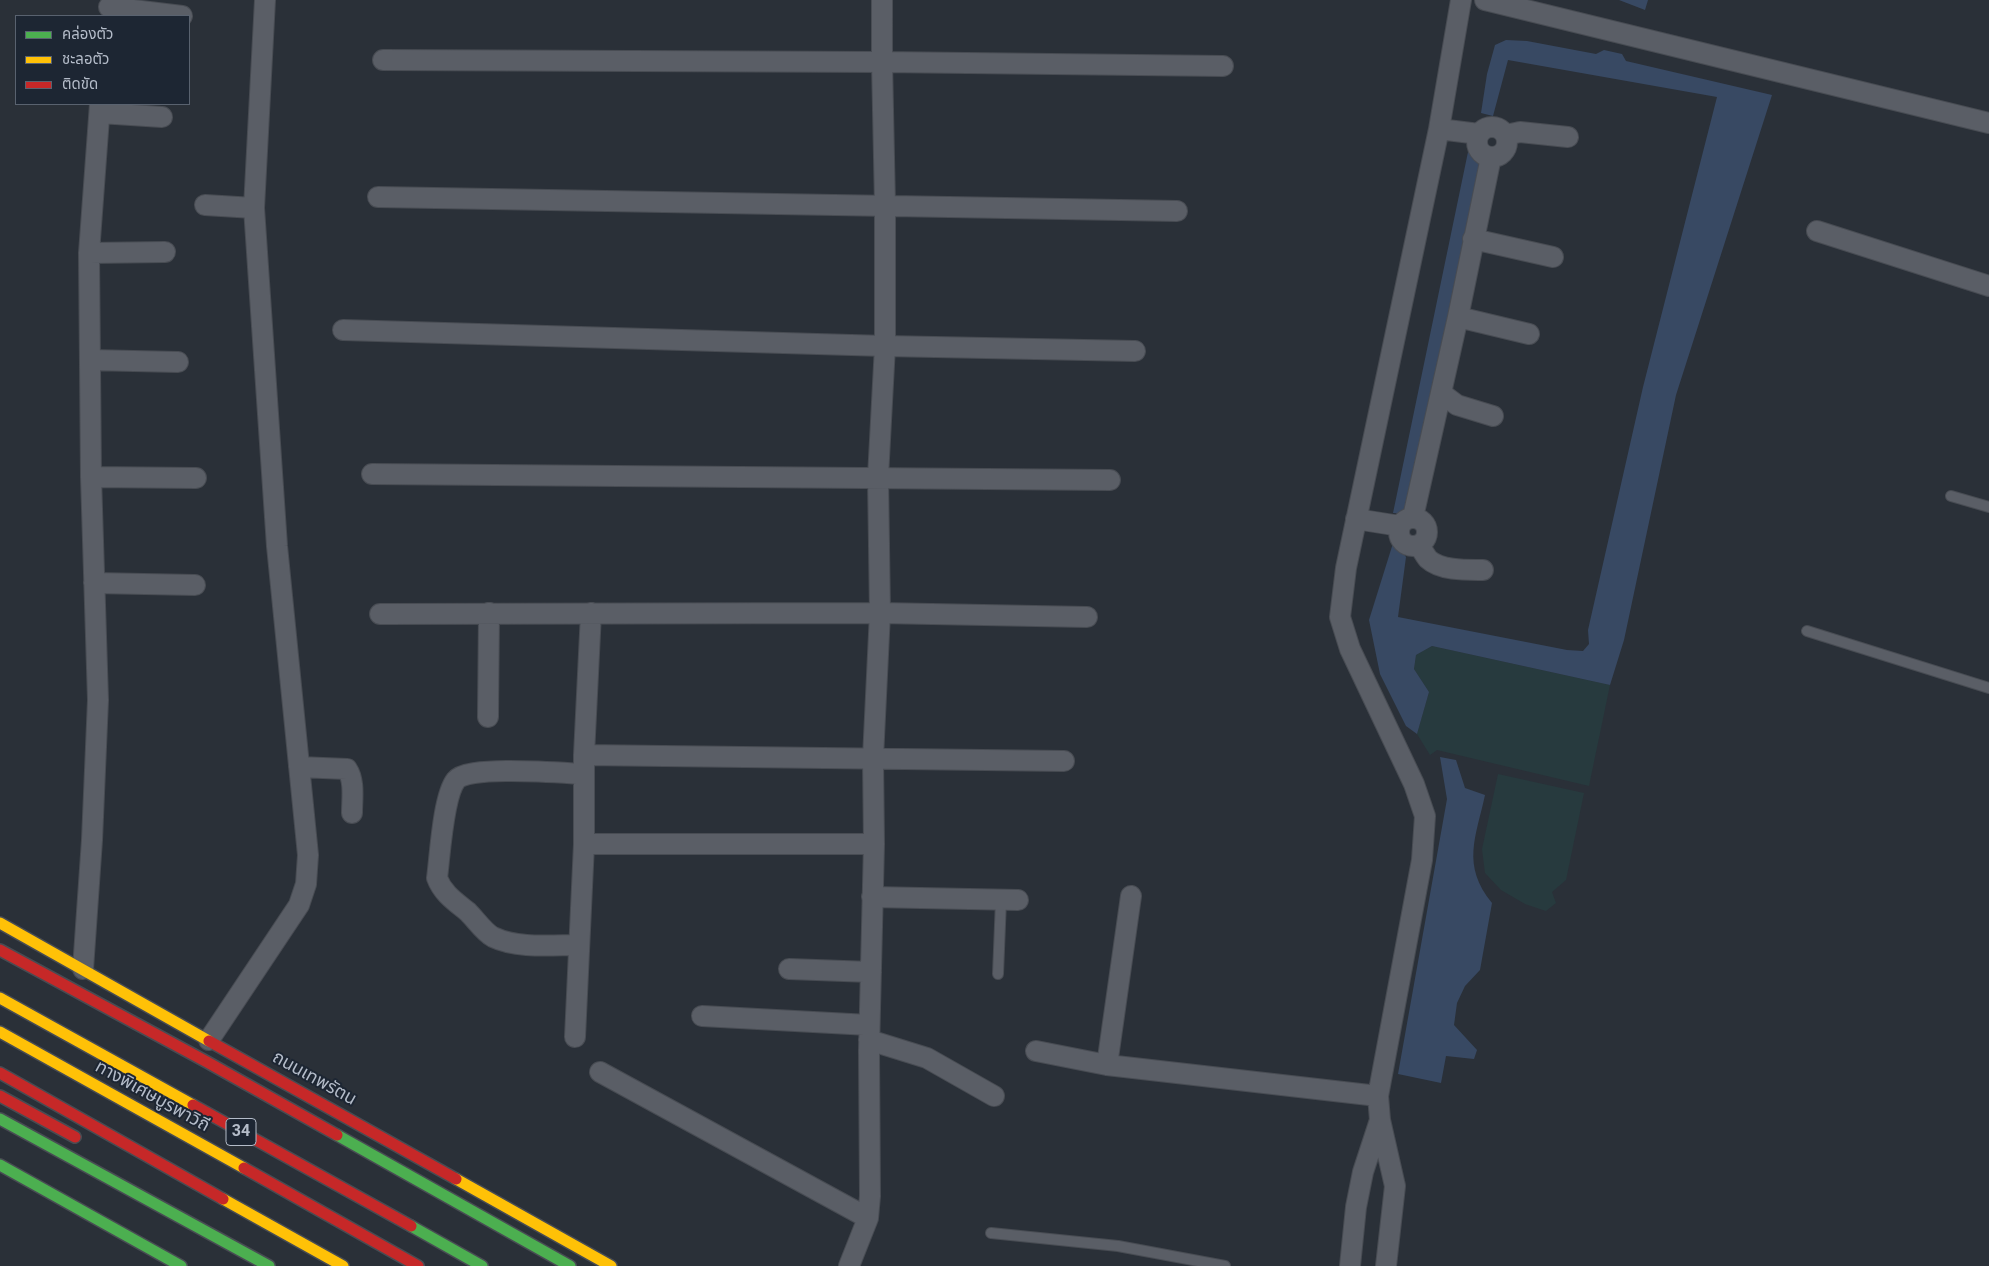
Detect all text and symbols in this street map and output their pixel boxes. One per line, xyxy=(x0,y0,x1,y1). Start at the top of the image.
legend xyxy=(15,15,190,105)
text: คล่องตัว xyxy=(62,25,113,43)
text: ชะลอตัว xyxy=(62,50,109,68)
text: ติดขัด xyxy=(62,75,98,93)
street label: ถนนเทพรัตน xyxy=(268,1047,360,1111)
street label: ทางพิเศษบูรพาวิถี xyxy=(91,1057,213,1137)
road number: 34 xyxy=(226,1118,256,1146)

